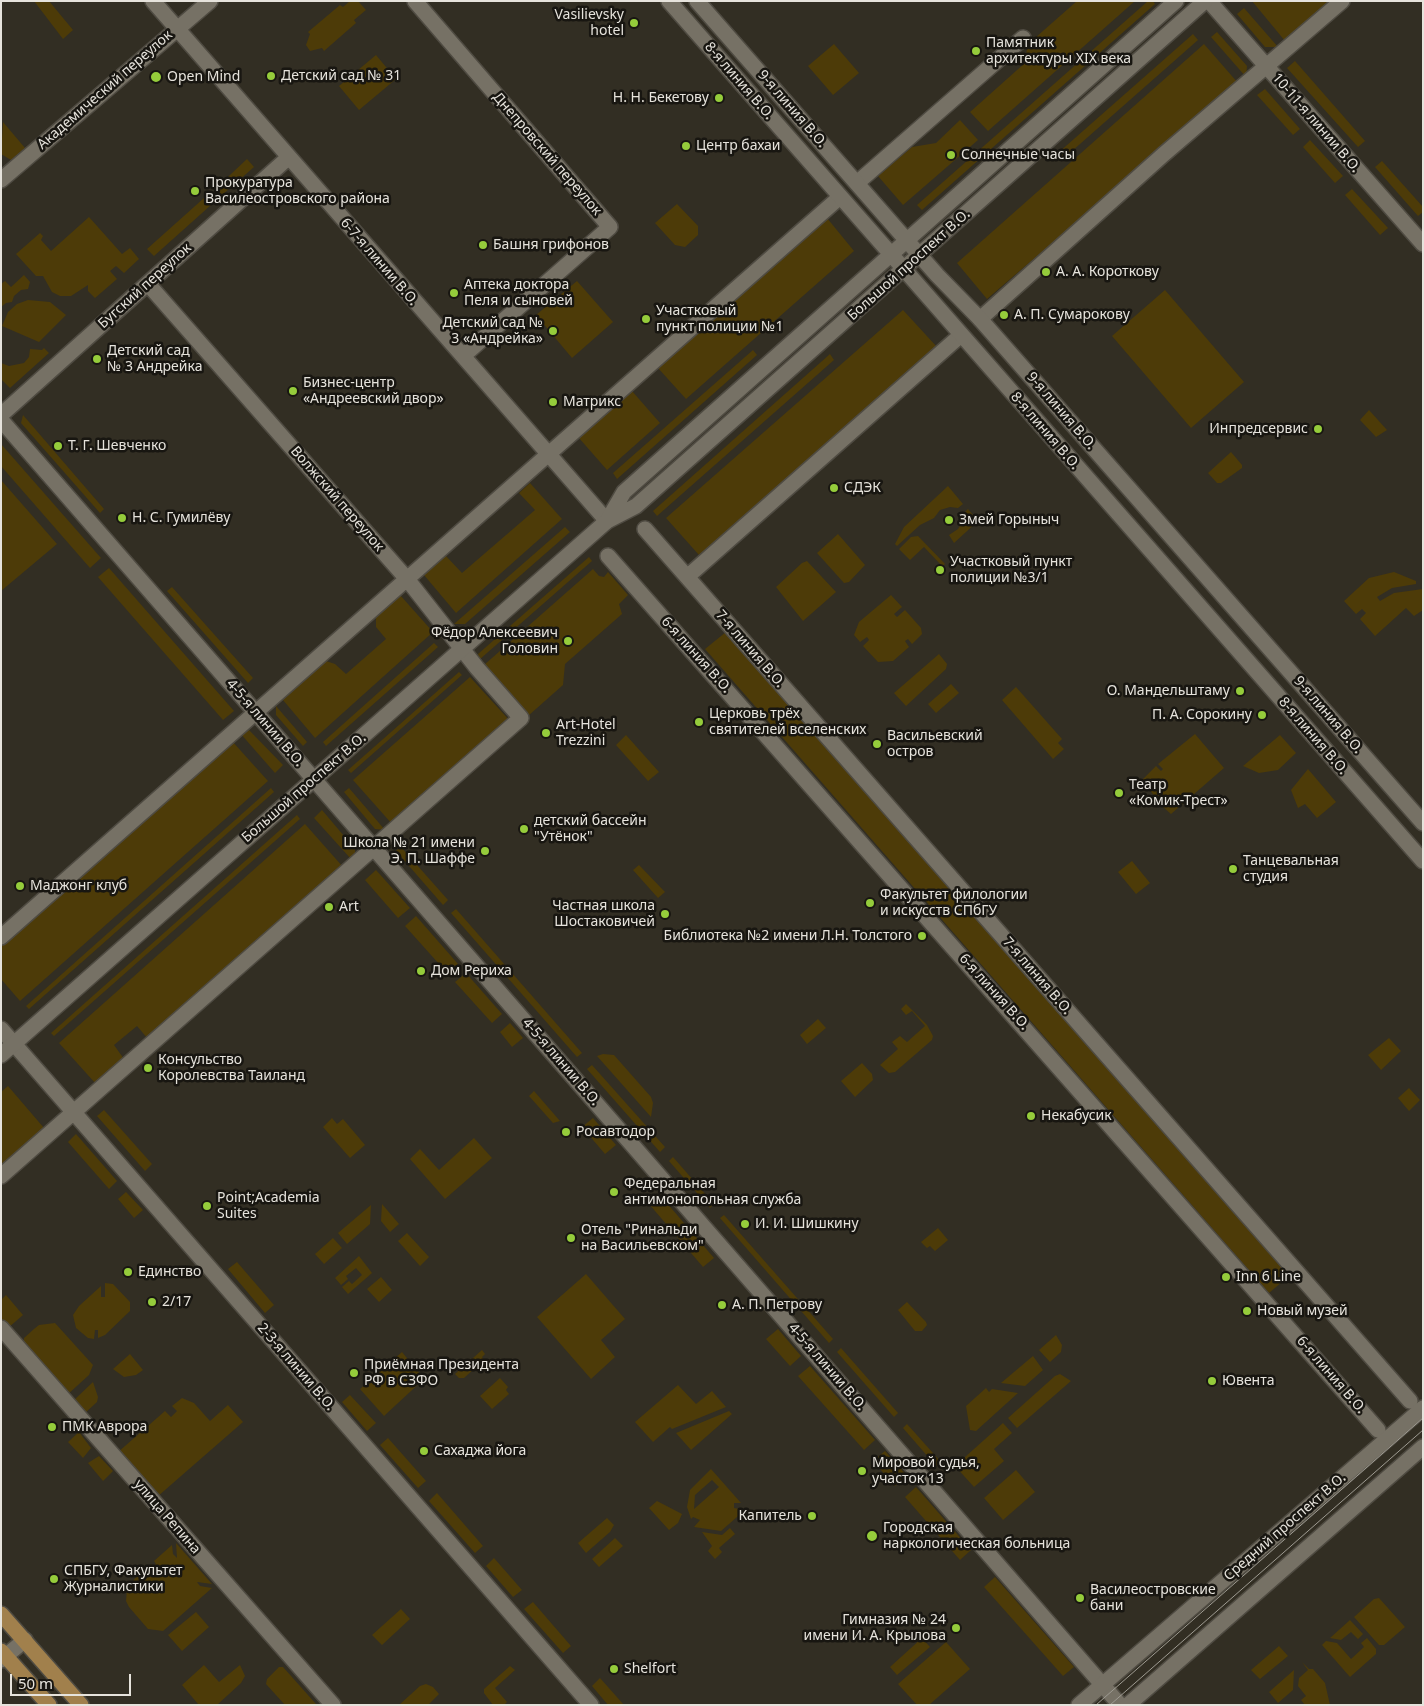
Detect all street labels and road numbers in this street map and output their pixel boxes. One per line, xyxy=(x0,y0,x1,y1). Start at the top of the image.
street label: Академический переулок xyxy=(34,27,176,153)
street label: 8-я линия В.О. xyxy=(701,39,777,123)
street label: 9-я линия В.О. xyxy=(754,67,830,151)
street label: 10-11-я линии В.О. xyxy=(1268,70,1364,176)
street label: Днепровский переулок xyxy=(489,89,605,219)
street label: Большой проспект В.О. xyxy=(844,206,974,324)
street label: 6-7-я линии В.О. xyxy=(337,215,421,309)
street label: Бугский переулок xyxy=(95,240,195,332)
street label: 9-я линия В.О. xyxy=(1023,369,1099,453)
street label: 8-я линия В.О. xyxy=(1007,389,1083,473)
street label: Волжский переулок xyxy=(287,443,387,555)
street label: 7-я линия В.О. xyxy=(712,607,788,691)
street label: 6-я линия В.О. xyxy=(657,613,735,697)
street label: 9-я линия В.О. xyxy=(1290,673,1366,757)
street label: 4-5-я линии В.О. xyxy=(223,676,307,770)
street label: 8-я линия В.О. xyxy=(1275,694,1351,778)
street label: Большой проспект В.О. xyxy=(239,730,369,846)
street label: 7-я линия В.О. xyxy=(999,934,1075,1018)
street label: 6-я линия В.О. xyxy=(955,950,1033,1034)
street label: 4-5-я линии В.О. xyxy=(519,1015,603,1109)
street label: 2-3-я линии В.О. xyxy=(254,1320,338,1414)
street label: 4-5-я линии В.О. xyxy=(785,1320,869,1414)
street label: 6-я линия В.О. xyxy=(1293,1333,1369,1417)
street label: Средний проспект В.О. xyxy=(1221,1470,1349,1584)
street label: улица Репина xyxy=(130,1476,204,1558)

